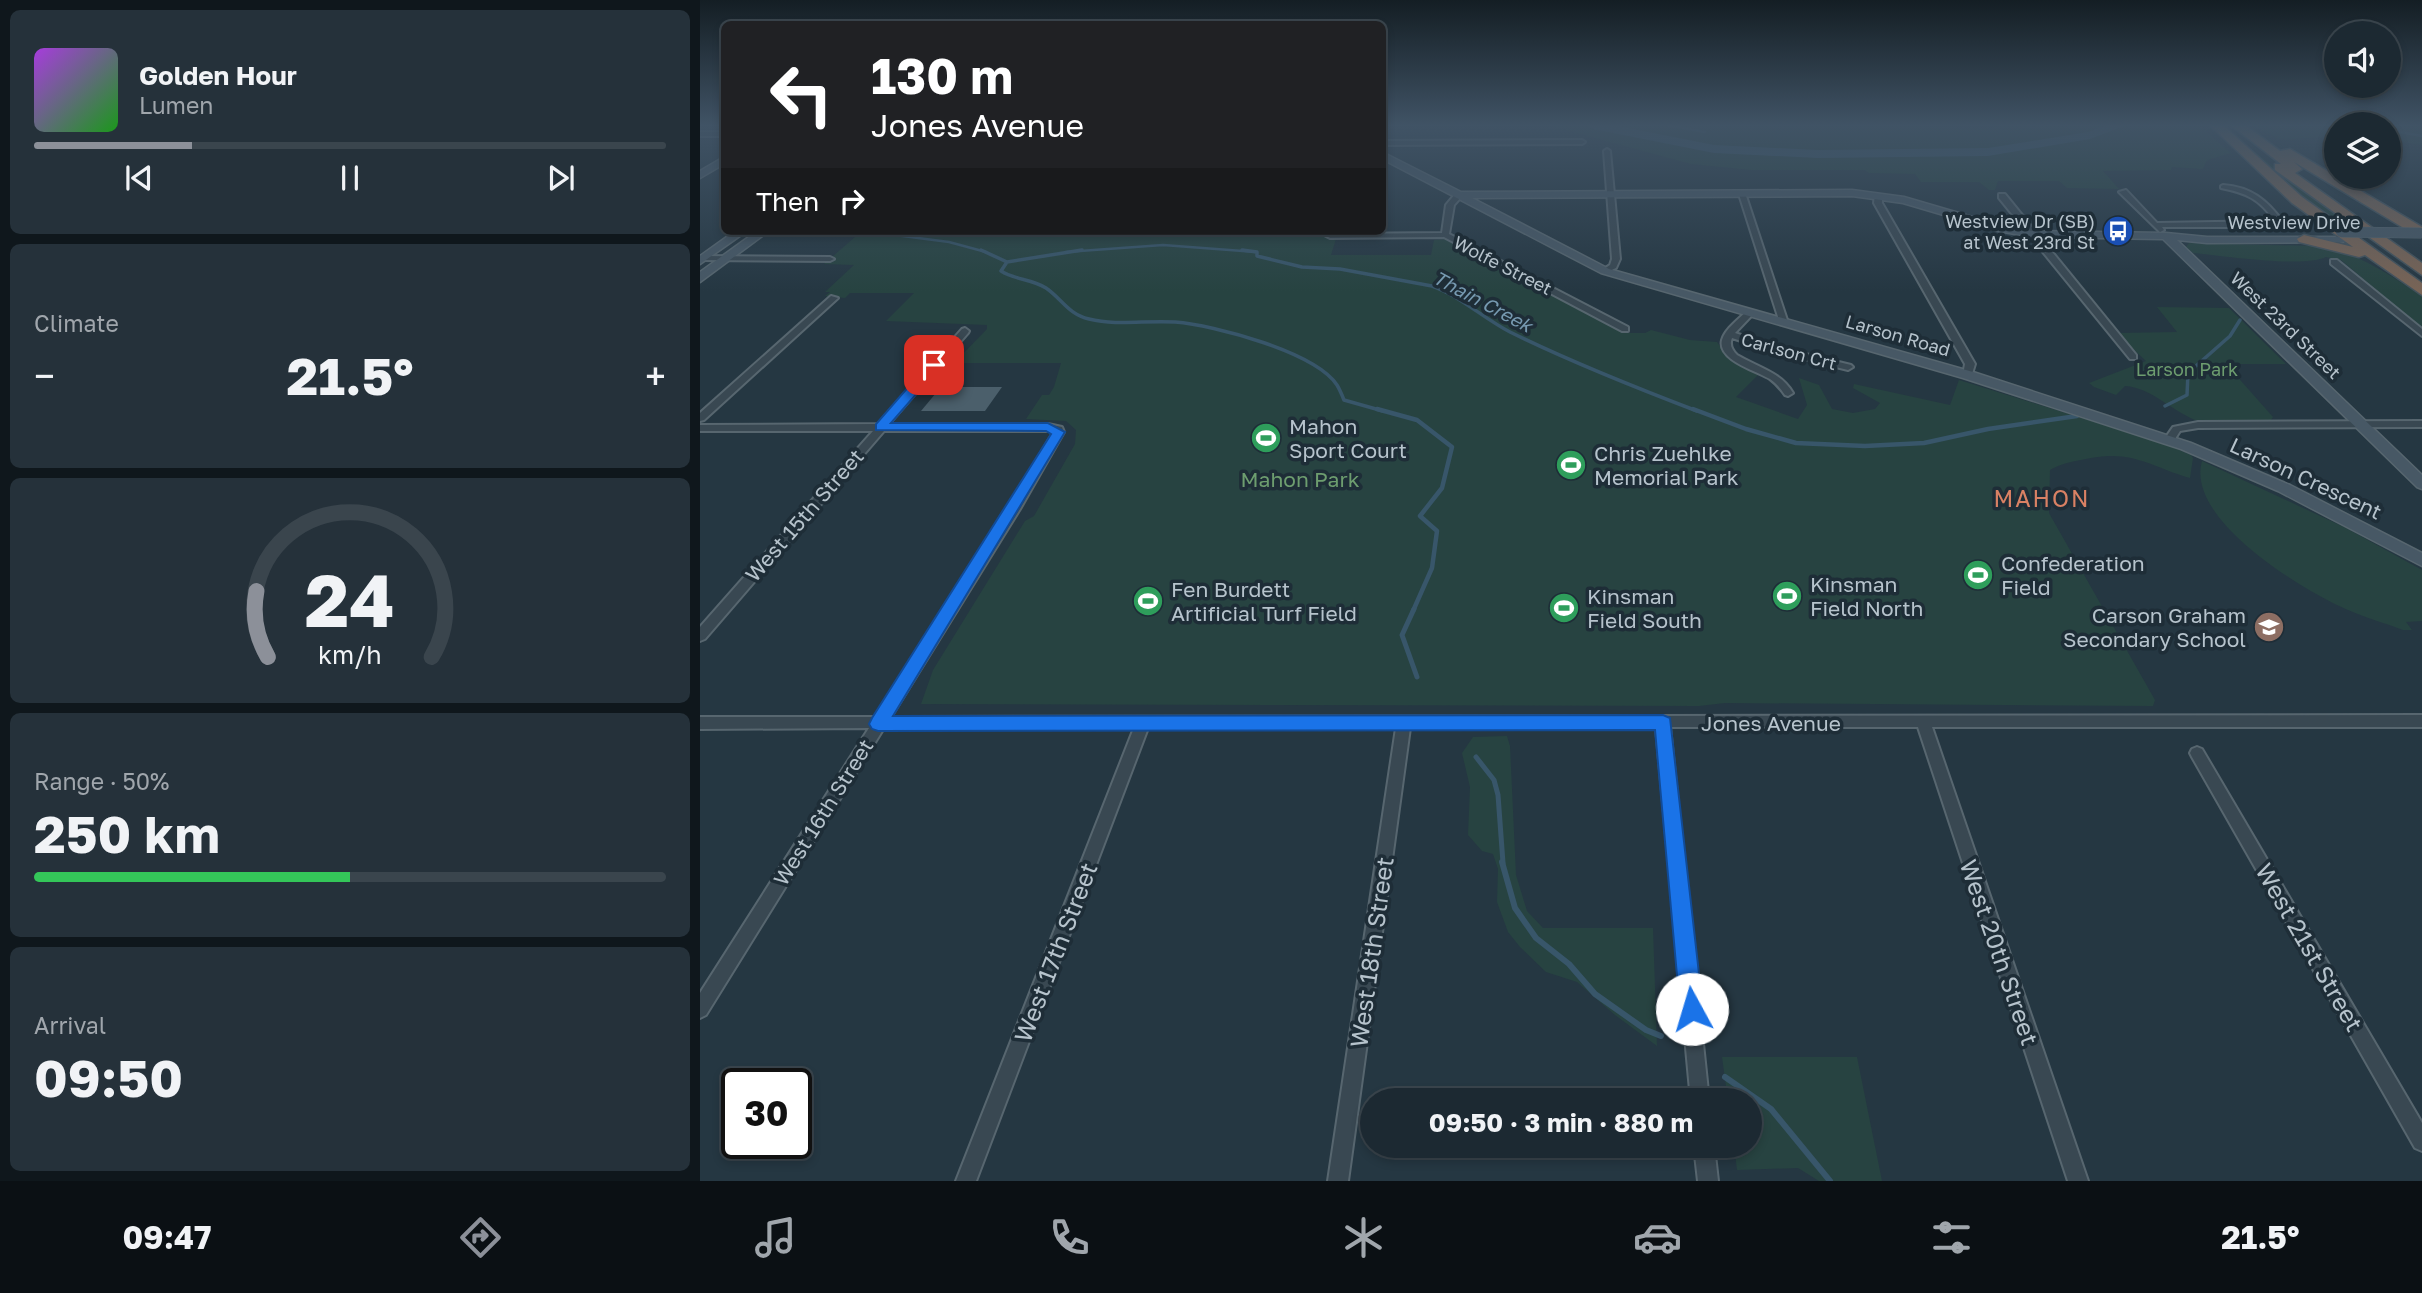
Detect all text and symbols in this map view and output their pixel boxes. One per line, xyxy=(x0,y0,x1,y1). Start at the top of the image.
map controls xyxy=(2324,21,2401,189)
button: sound xyxy=(2324,21,2401,98)
text: 130 m xyxy=(871,46,1013,105)
icon: left xyxy=(756,49,847,140)
text: Golden Hour xyxy=(139,60,297,91)
text: Lumen xyxy=(139,91,213,119)
text: Jones Avenue xyxy=(871,106,1084,144)
button: layers xyxy=(2324,112,2401,189)
icon: previous xyxy=(120,159,158,197)
icon: pause xyxy=(331,159,369,197)
icon: next xyxy=(542,159,580,197)
icon: right xyxy=(833,182,871,220)
text: Then xyxy=(756,186,819,217)
place label: Westview Dr (SB) at West 23rd St xyxy=(1945,210,2095,253)
street label: Westview Drive xyxy=(2228,211,2360,233)
bus stop icon: Westview Dr (SB) at West 23rd St xyxy=(2101,214,2135,248)
street label: Wolfe Street xyxy=(1450,231,1556,299)
water label: Thain Creek xyxy=(1430,265,1538,338)
street label: West 23rd Street xyxy=(2226,267,2346,383)
text: Climate xyxy=(34,309,119,337)
street label: Larson Road xyxy=(1843,310,1953,360)
street label: Carlson Crt xyxy=(1739,328,1839,374)
pin xyxy=(904,335,964,395)
text: 21.5° xyxy=(286,344,414,406)
icon: arrive xyxy=(915,346,953,384)
text: − xyxy=(34,353,55,398)
text: + xyxy=(645,353,666,398)
park label: Larson Park xyxy=(2136,358,2238,380)
place label: Mahon Sport Court xyxy=(1289,413,1407,463)
sports icon: Mahon Sport Court xyxy=(1249,421,1283,455)
street label: Larson Crescent xyxy=(2226,431,2386,525)
place label: Chris Zuehlke Memorial Park xyxy=(1594,440,1739,490)
street label: West 15th Street xyxy=(739,443,869,587)
sports icon: Chris Zuehlke Memorial Park xyxy=(1554,448,1588,482)
park label: Mahon Park xyxy=(1240,466,1360,492)
district label: MAHON xyxy=(1993,484,2091,512)
place label: Confederation Field xyxy=(2001,550,2145,600)
text: 24 xyxy=(305,556,395,643)
sports icon: Confederation Field xyxy=(1961,558,1995,592)
place label: Kinsman Field North xyxy=(1810,571,1923,621)
place label: Fen Burdett Artificial Turf Field xyxy=(1171,576,1357,626)
sports icon: Kinsman Field North xyxy=(1770,579,1804,613)
place label: Kinsman Field South xyxy=(1587,583,1702,633)
sports icon: Fen Burdett Artificial Turf Field xyxy=(1131,584,1165,618)
sports icon: Kinsman Field South xyxy=(1547,591,1581,625)
place label: Carson Graham Secondary School xyxy=(2063,602,2246,652)
school or university icon: Carson Graham Secondary School xyxy=(2252,610,2286,644)
text: km/h xyxy=(318,638,382,669)
street label: Jones Avenue xyxy=(1701,710,1841,736)
street label: West 16th Street xyxy=(767,734,879,890)
text: Range · 50% xyxy=(34,767,169,795)
text: 250 km xyxy=(34,802,220,864)
street label: West 18th Street xyxy=(1343,855,1399,1049)
street label: West 20th Street xyxy=(1955,855,2045,1049)
street label: West 17th Street xyxy=(1007,858,1103,1046)
street label: West 21st Street xyxy=(2250,858,2370,1036)
position arrow xyxy=(1655,972,1729,1046)
text: Arrival xyxy=(34,1011,106,1039)
text: 09:50 xyxy=(34,1046,183,1108)
speed limit sign: 30 xyxy=(721,1068,812,1159)
text: 09:50 · 3 min · 880 m xyxy=(1429,1107,1693,1138)
icon: directions xyxy=(456,1213,505,1262)
icon: music xyxy=(751,1213,800,1262)
icon: phone xyxy=(1045,1213,1094,1262)
icon: climate xyxy=(1339,1213,1388,1262)
icon: car xyxy=(1633,1213,1682,1262)
icon: filters xyxy=(1927,1213,1976,1262)
text: 09:47 xyxy=(123,1218,211,1256)
text: 21.5° xyxy=(2221,1218,2299,1256)

